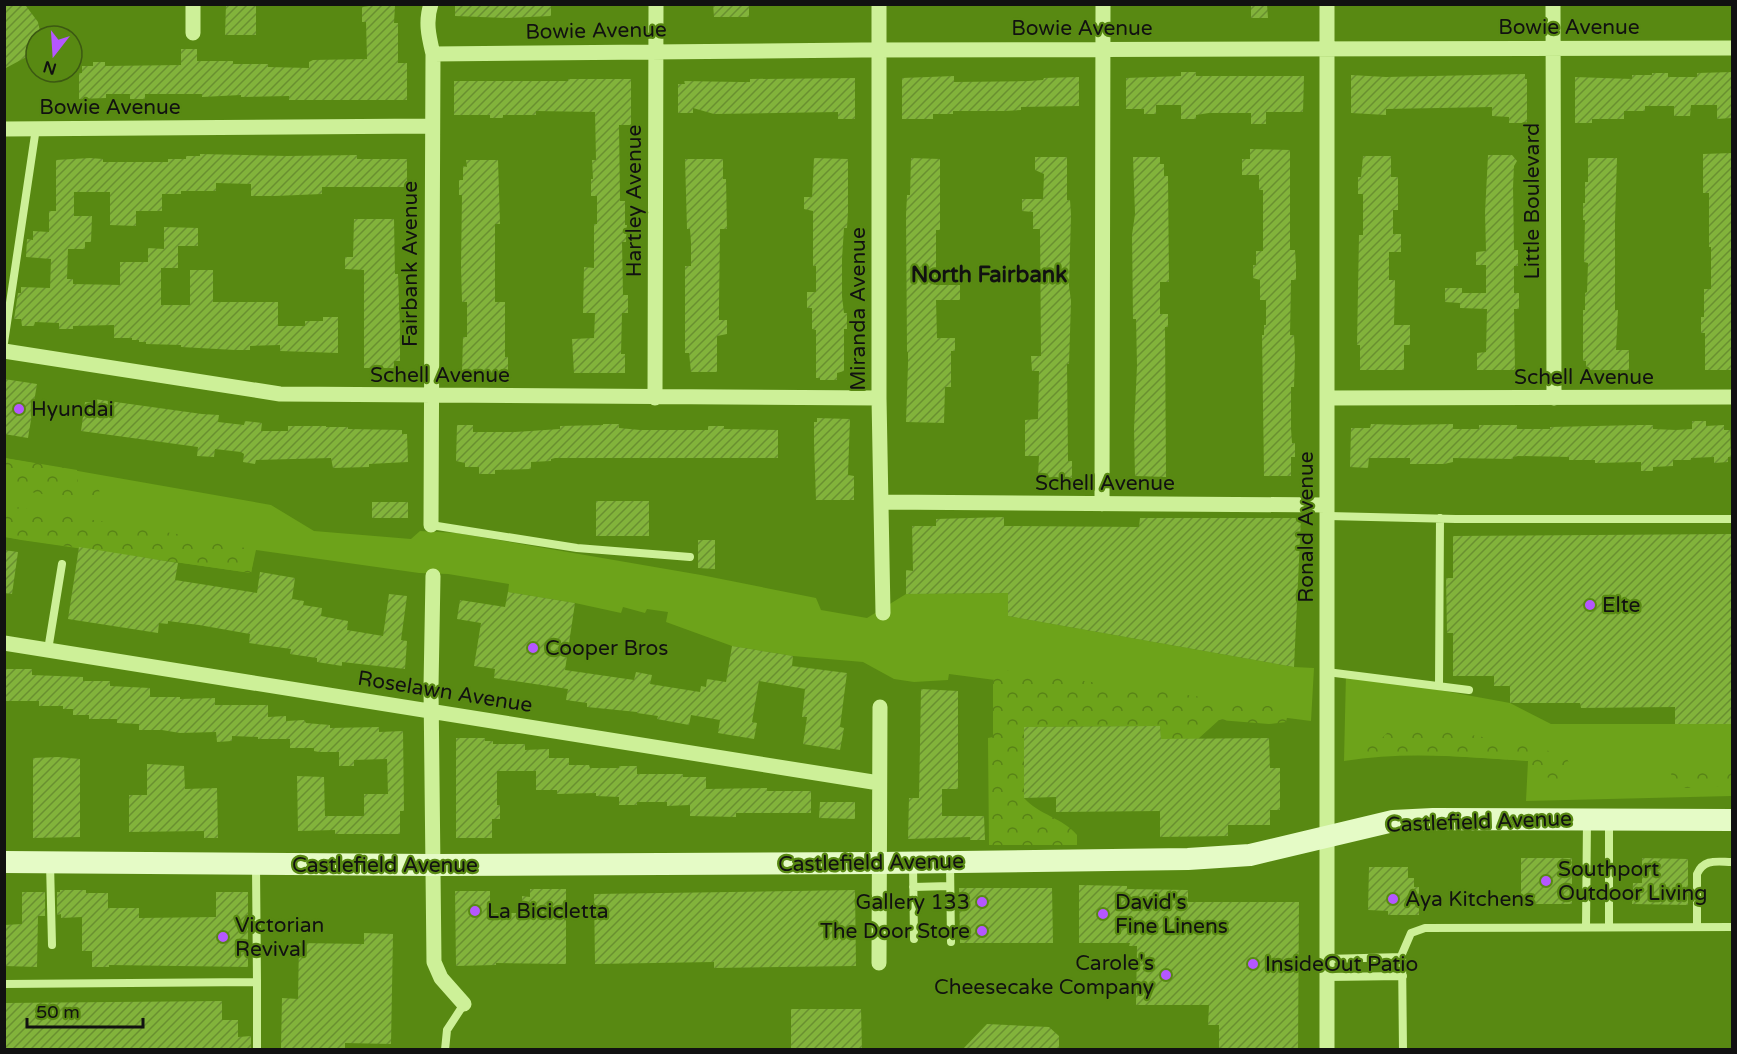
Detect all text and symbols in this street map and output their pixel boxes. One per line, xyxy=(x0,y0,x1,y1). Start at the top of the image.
street label: Bowie Avenue xyxy=(1498,15,1640,40)
street label: Bowie Avenue xyxy=(1011,16,1153,41)
street label: Bowie Avenue xyxy=(525,17,667,45)
north arrow xyxy=(24,24,84,84)
text: N xyxy=(41,56,59,79)
street label: Bowie Avenue xyxy=(39,95,181,120)
street label: Little Boulevard xyxy=(1520,123,1545,279)
street label: Hartley Avenue xyxy=(622,125,647,277)
street label: Fairbank Avenue xyxy=(398,181,423,347)
street label: Miranda Avenue xyxy=(846,227,871,391)
district label: North Fairbank xyxy=(911,262,1067,288)
street label: Schell Avenue xyxy=(370,363,510,388)
street label: Schell Avenue xyxy=(1514,365,1654,390)
place label: Hyundai xyxy=(31,397,114,422)
marker: Hyundai xyxy=(12,402,26,416)
street label: Ronald Avenue xyxy=(1294,451,1319,603)
street label: Schell Avenue xyxy=(1035,471,1175,496)
place label: Elte xyxy=(1602,593,1641,618)
marker: Elte xyxy=(1583,598,1597,612)
place label: Cooper Bros xyxy=(545,636,668,661)
marker: Cooper Bros xyxy=(526,641,540,655)
street label: Roselawn Avenue xyxy=(356,666,534,718)
street label: Castlefield Avenue xyxy=(1386,806,1572,838)
street label: Castlefield Avenue xyxy=(778,849,964,877)
street label: Castlefield Avenue xyxy=(292,853,478,878)
place label: Southport Outdoor Living xyxy=(1558,857,1708,906)
marker: Southport Outdoor Living xyxy=(1539,874,1553,888)
place label: Aya Kitchens xyxy=(1405,887,1534,912)
place label: Gallery 133 xyxy=(856,890,970,915)
place label: David's Fine Linens xyxy=(1115,890,1228,939)
marker: Aya Kitchens xyxy=(1386,892,1400,906)
marker: Gallery 133 xyxy=(975,895,989,909)
place label: La Bicicletta xyxy=(487,899,609,924)
marker: La Bicicletta xyxy=(468,904,482,918)
marker: David's Fine Linens xyxy=(1096,907,1110,921)
place label: Victorian Revival xyxy=(235,913,324,962)
place label: The Door Store xyxy=(820,919,970,944)
marker: The Door Store xyxy=(975,924,989,938)
marker: Victorian Revival xyxy=(216,930,230,944)
place label: Carole's Cheesecake Company xyxy=(934,951,1154,1000)
place label: InsideOut Patio xyxy=(1265,952,1418,977)
marker: InsideOut Patio xyxy=(1246,957,1260,971)
marker: Carole's Cheesecake Company xyxy=(1159,968,1173,982)
scale bar xyxy=(27,991,142,1029)
text: 50 m xyxy=(36,1001,80,1023)

